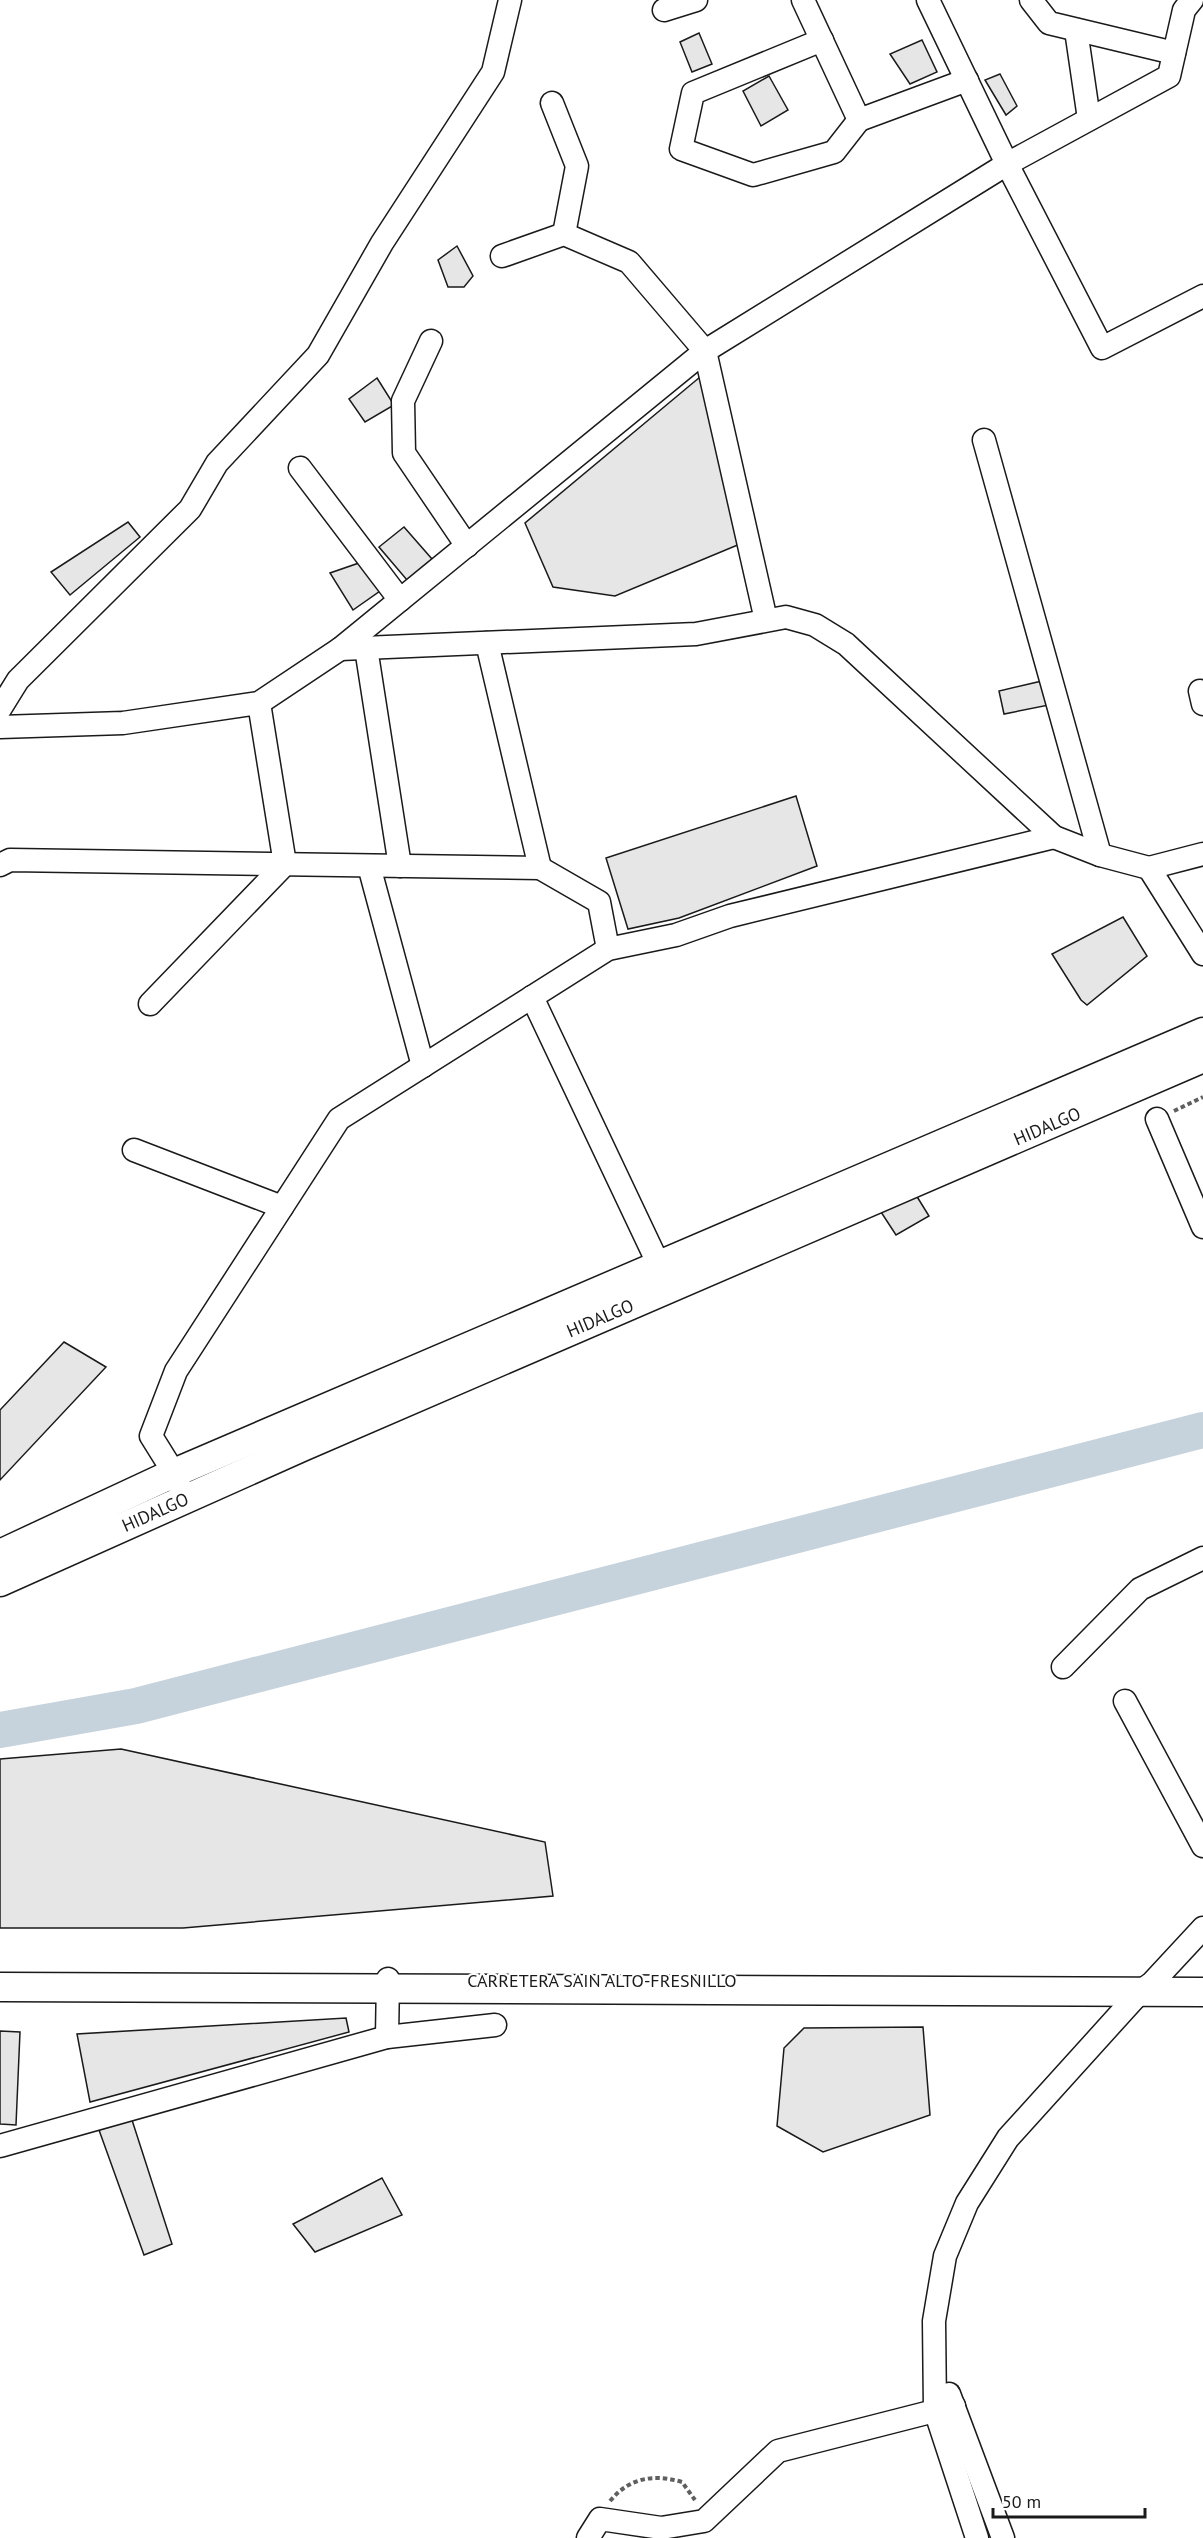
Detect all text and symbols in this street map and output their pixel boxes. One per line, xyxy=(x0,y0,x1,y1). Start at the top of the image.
street label: HIDALGO xyxy=(1010,1102,1084,1150)
street label: HIDALGO xyxy=(563,1294,637,1342)
street label: HIDALGO xyxy=(118,1487,192,1537)
street label: CARRETERA SAIN ALTO-FRESNILLO xyxy=(467,1969,737,1992)
scale bar xyxy=(993,2481,1144,2519)
text: 50 m xyxy=(1002,2490,1041,2513)

